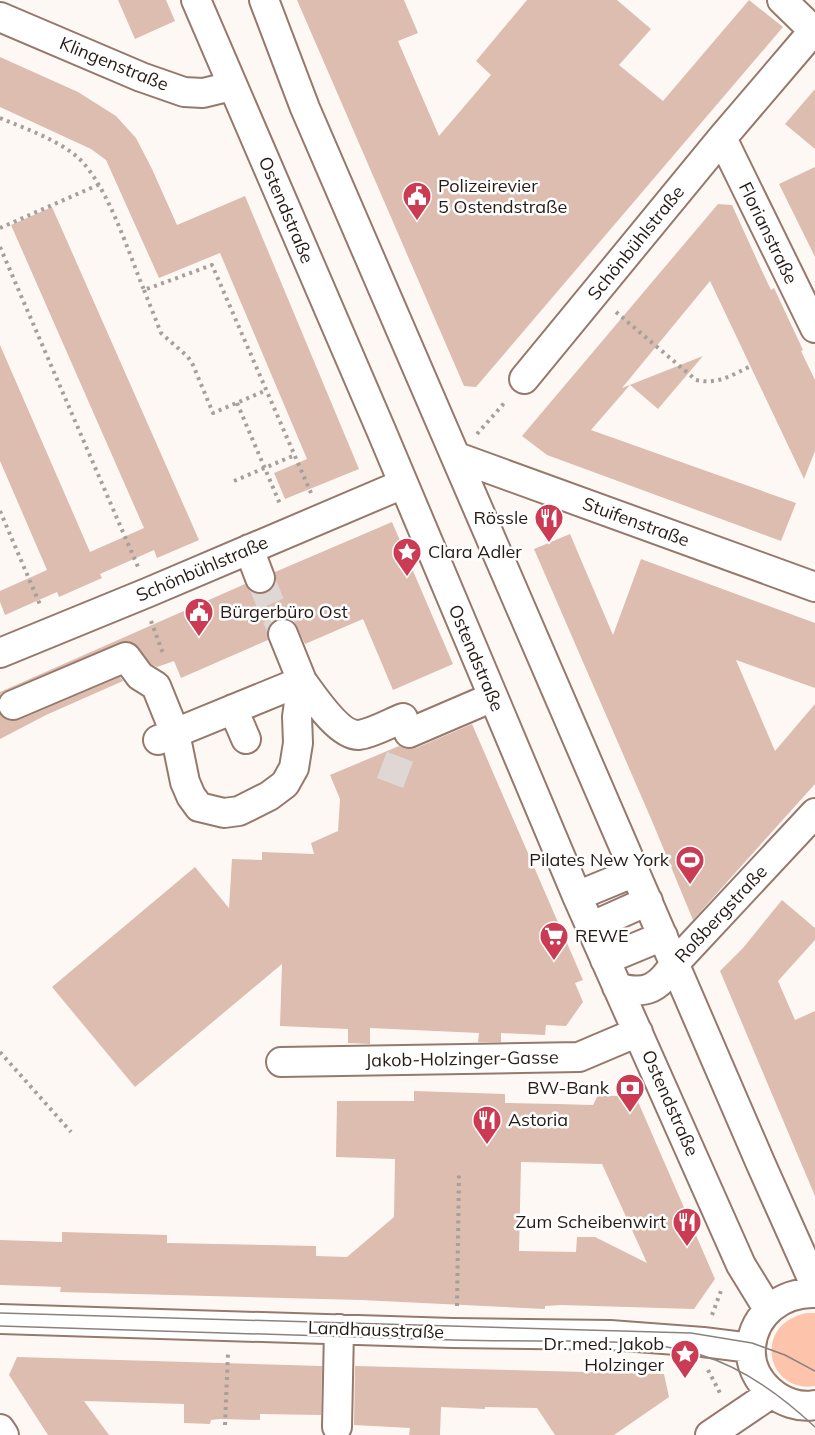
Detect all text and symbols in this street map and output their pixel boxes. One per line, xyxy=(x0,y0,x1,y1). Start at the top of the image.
street label: Klingenstraße xyxy=(56,31,172,96)
street label: Ostendstraße xyxy=(254,153,319,267)
place label: Polizeirevier 5 Ostendstraße xyxy=(438,174,567,218)
street label: Florianstraße xyxy=(734,178,803,287)
public building icon: Polizeirevier 5 Ostendstraße xyxy=(401,180,433,222)
street label: Schönbühlstraße xyxy=(582,181,689,305)
street label: Stuifenstraße xyxy=(580,492,693,551)
restaurant icon: Rössle xyxy=(533,502,565,544)
place label: Rössle xyxy=(474,506,528,529)
street label: Schönbühlstraße xyxy=(132,530,271,607)
place icon: Clara Adler xyxy=(391,536,423,578)
place label: Clara Adler xyxy=(428,540,522,563)
public building icon: Bürgerbüro Ost xyxy=(183,596,215,638)
place label: Bürgerbüro Ost xyxy=(220,600,348,623)
street label: Ostendstraße xyxy=(444,601,509,715)
sports icon: Pilates New York xyxy=(674,844,706,886)
place label: Pilates New York xyxy=(529,848,670,871)
street label: Roßbergstraße xyxy=(669,860,772,967)
supermarket icon: REWE xyxy=(538,920,570,962)
place label: REWE xyxy=(575,924,629,947)
street label: Jakob-Holzinger-Gasse xyxy=(365,1045,559,1072)
street label: Ostendstraße xyxy=(637,1046,704,1159)
bank icon: BW-Bank xyxy=(614,1072,646,1114)
place label: BW-Bank xyxy=(527,1076,610,1099)
restaurant icon: Astoria xyxy=(471,1104,503,1146)
place label: Astoria xyxy=(508,1108,568,1131)
restaurant icon: Zum Scheibenwirt xyxy=(671,1206,703,1248)
place label: Zum Scheibenwirt xyxy=(516,1210,666,1233)
street label: Landhausstraße xyxy=(308,1316,444,1343)
place label: Dr. med. Jakob Holzinger xyxy=(544,1332,664,1376)
place icon: Dr. med. Jakob Holzinger xyxy=(669,1338,701,1380)

